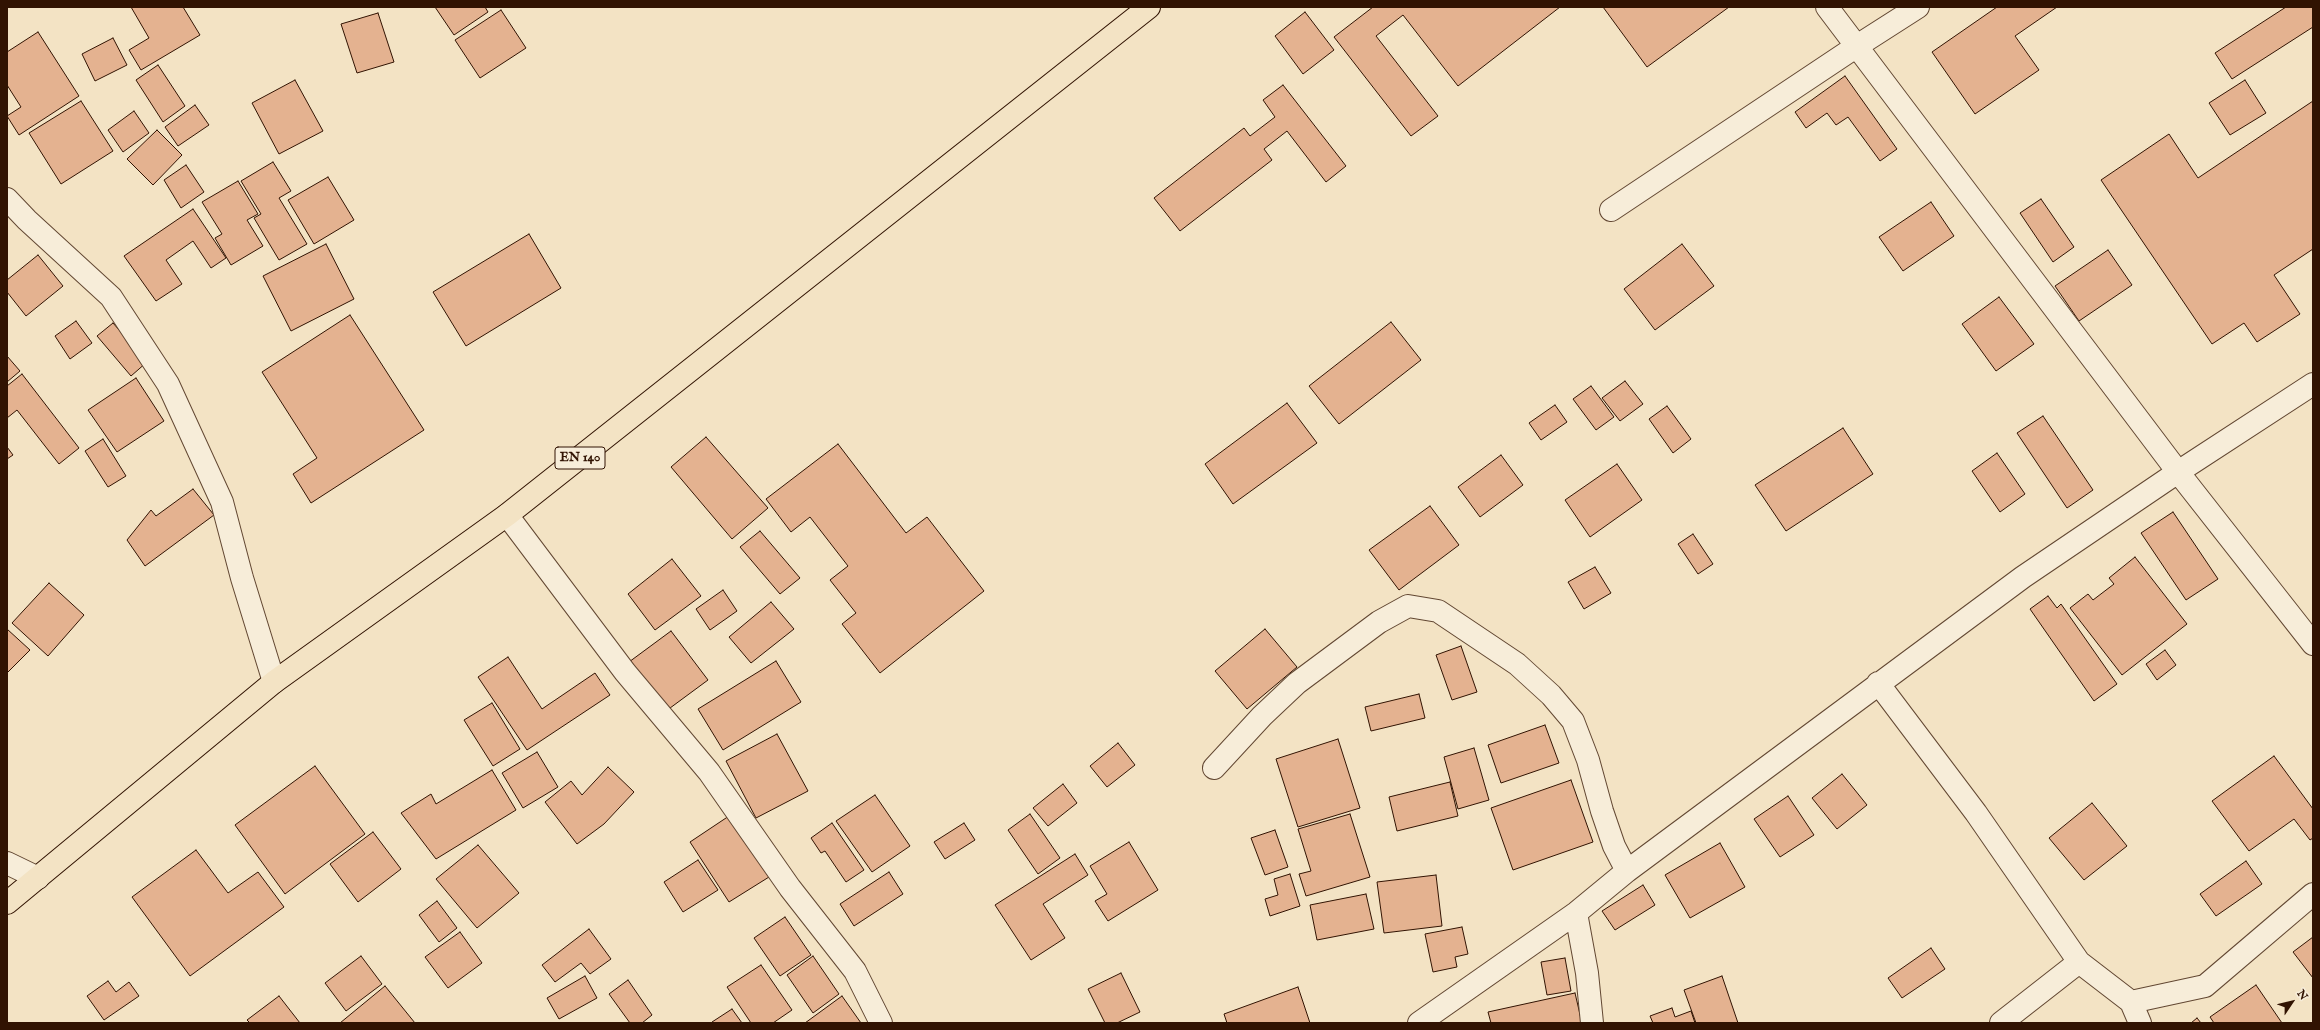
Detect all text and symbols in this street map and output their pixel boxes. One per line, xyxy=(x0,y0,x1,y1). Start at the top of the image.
road number: EN 140 xyxy=(555,447,605,469)
north arrow xyxy=(2272,982,2312,1022)
text: N xyxy=(2293,987,2310,1003)

